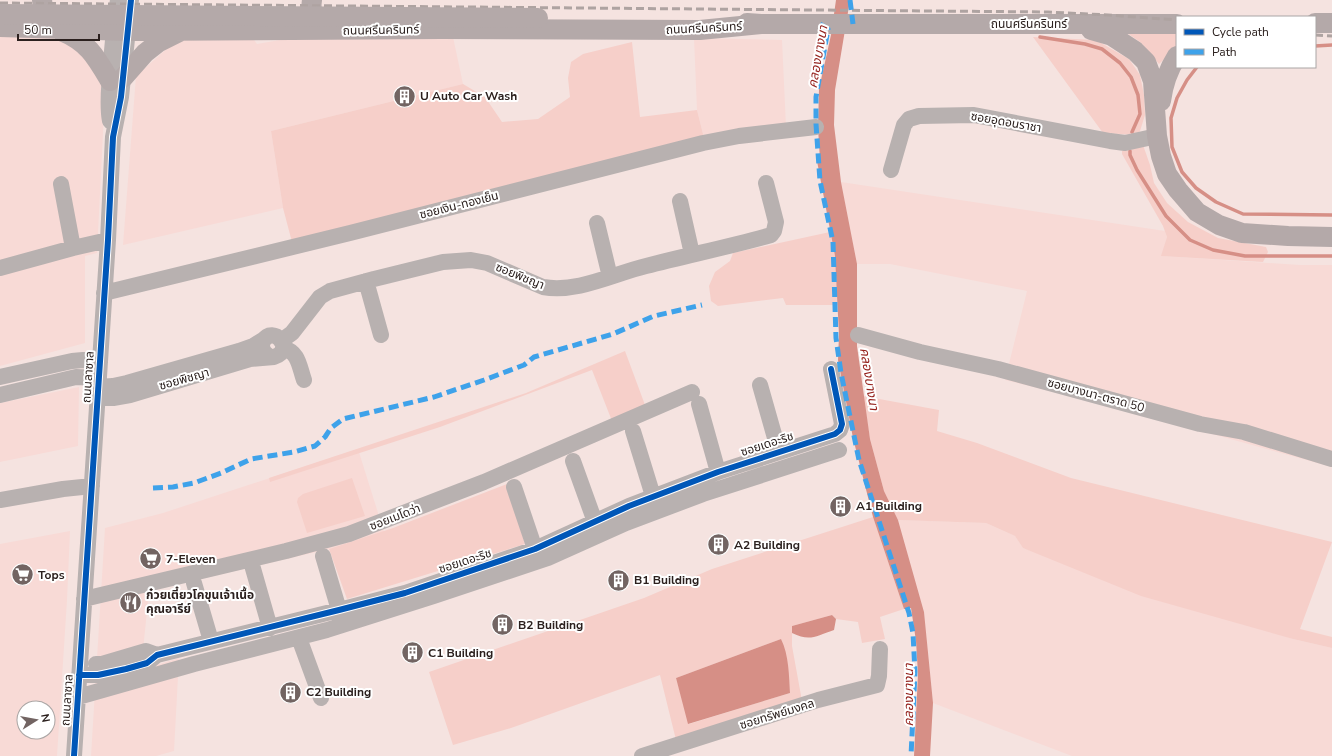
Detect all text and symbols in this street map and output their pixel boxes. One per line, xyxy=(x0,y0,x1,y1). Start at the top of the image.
scale bar xyxy=(18,16,99,42)
street label: ถนนศรีนครินทร์ xyxy=(991,16,1068,32)
legend xyxy=(1176,16,1316,68)
street label: ถนนศรีนครินทร์ xyxy=(665,18,743,38)
street label: ถนนศรีนครินทร์ xyxy=(343,21,420,39)
text: 50 m xyxy=(24,22,52,38)
water label: คลองบางนา xyxy=(804,24,832,90)
text: Cycle path xyxy=(1212,24,1269,40)
text: Path xyxy=(1212,44,1237,60)
building icon: U Auto Car Wash xyxy=(392,83,418,109)
place label: U Auto Car Wash xyxy=(420,88,517,104)
street label: ซอยอุดอนราชา xyxy=(969,108,1043,136)
street label: ซอยเงิน-ทองเย็น xyxy=(418,187,500,223)
street label: ซอยพิชญา xyxy=(493,259,547,293)
water label: คลองบางนา xyxy=(855,346,883,412)
street label: ถนนลาซาล xyxy=(78,350,98,404)
street label: ซอยพิชญา xyxy=(157,364,211,394)
street label: ซอยบางนา-ตราด 50 xyxy=(1046,374,1146,416)
street label: ซอยเดอะริช xyxy=(738,428,796,460)
building icon: A1 Building xyxy=(828,493,854,519)
place label: A1 Building xyxy=(856,498,922,514)
street label: ซอยเมโดว่า xyxy=(367,500,423,534)
building icon: A2 Building xyxy=(705,532,731,558)
place label: A2 Building xyxy=(734,537,800,553)
street label: ซอยเดอะริช xyxy=(436,545,494,577)
supermarket icon: 7-Eleven xyxy=(137,546,163,572)
place label: 7-Eleven xyxy=(166,551,215,567)
supermarket icon: Tops xyxy=(10,562,36,588)
place label: Tops xyxy=(38,567,65,583)
building icon: B1 Building xyxy=(606,567,632,593)
place label: B1 Building xyxy=(634,572,699,588)
place label: ก๋วยเตี๋ยวโคขุนเจ้าเนื้อ คุณอารีย์ xyxy=(146,586,254,617)
restaurant icon: ก๋วยเตี๋ยวโคขุนเจ้าเนื้อ คุณอารีย์ xyxy=(118,589,144,615)
building icon: B2 Building xyxy=(489,612,515,638)
place label: B2 Building xyxy=(518,617,583,633)
building icon: C1 Building xyxy=(399,640,425,666)
place label: C1 Building xyxy=(428,645,493,661)
water label: คลองบางนา xyxy=(900,663,918,727)
street label: ถนนลาซาล xyxy=(57,673,77,727)
building icon: C2 Building xyxy=(278,679,304,705)
place label: C2 Building xyxy=(306,684,371,700)
street label: ซอยทรัพย์มงคล xyxy=(738,695,816,733)
north arrow xyxy=(16,700,56,740)
text: N xyxy=(37,713,53,724)

